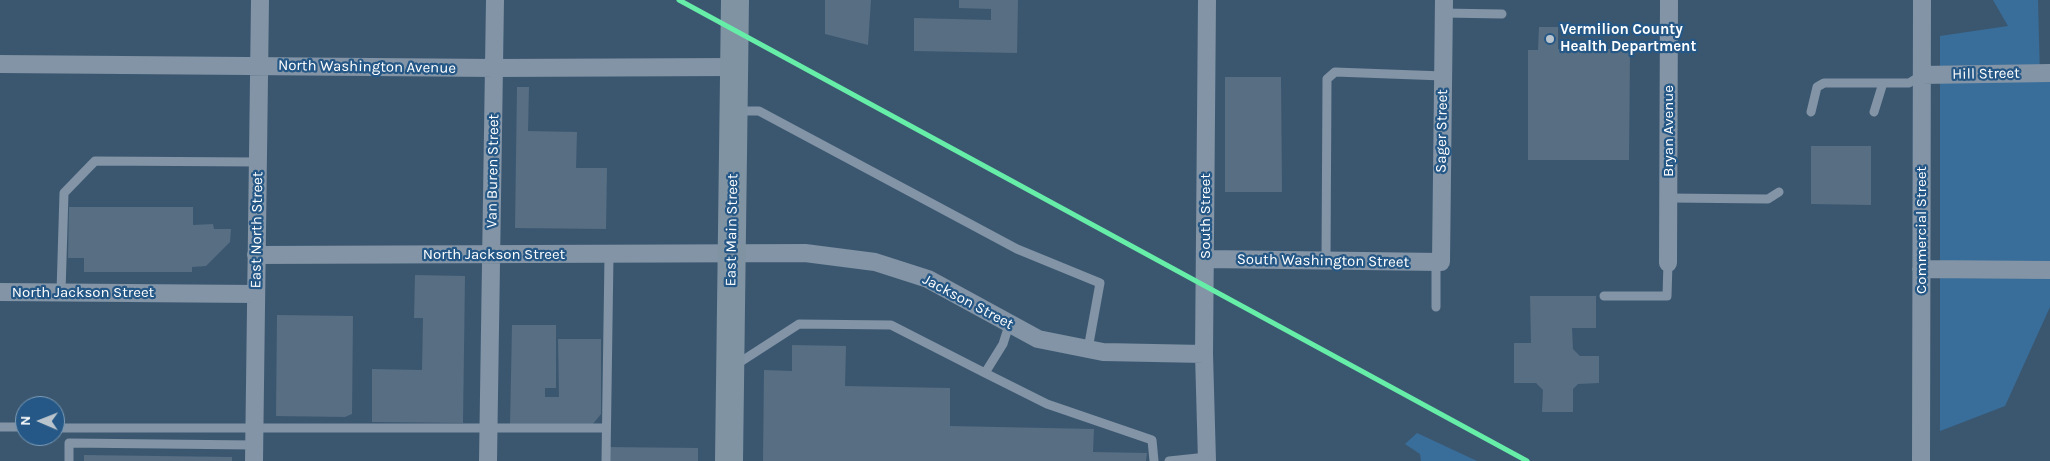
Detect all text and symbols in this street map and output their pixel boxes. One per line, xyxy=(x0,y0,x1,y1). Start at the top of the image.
place label: Vermilion County Health Department xyxy=(1560,21,1696,56)
marker: Vermilion County Health Department xyxy=(1544,33,1556,45)
street label: North Washington Avenue xyxy=(278,56,456,78)
street label: Hill Street xyxy=(1952,64,2020,84)
street label: Bryan Avenue xyxy=(1660,85,1678,177)
street label: Sager Street xyxy=(1432,89,1452,173)
street label: Van Buren Street xyxy=(483,114,503,228)
street label: Commercial Street xyxy=(1913,166,1931,294)
street label: East North Street xyxy=(247,171,267,289)
street label: East Main Street xyxy=(722,173,742,287)
street label: South Street xyxy=(1197,173,1215,259)
street label: North Jackson Street xyxy=(423,246,565,264)
street label: South Washington Street xyxy=(1237,250,1409,272)
street label: Jackson Street xyxy=(919,270,1017,334)
street label: North Jackson Street xyxy=(12,284,154,302)
north arrow xyxy=(15,396,65,446)
text: N xyxy=(17,416,34,426)

